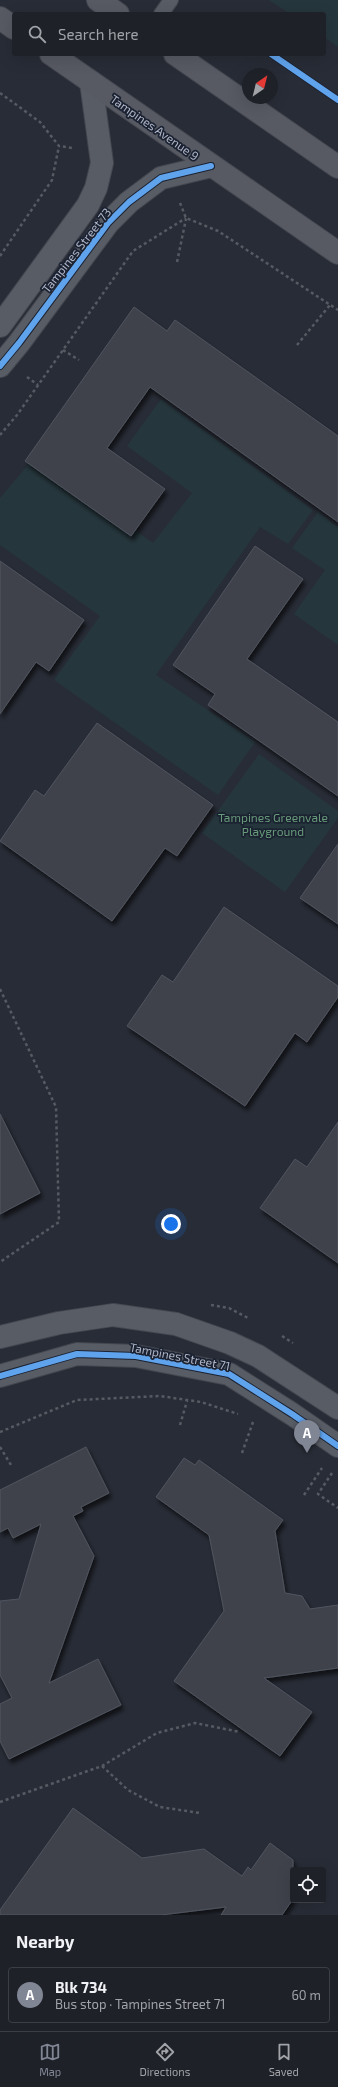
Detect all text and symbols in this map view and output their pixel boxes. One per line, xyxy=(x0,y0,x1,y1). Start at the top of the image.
search box xyxy=(12,12,326,56)
icon: search xyxy=(26,23,48,45)
text: Search here xyxy=(58,25,139,43)
north arrow xyxy=(242,68,278,104)
street label: Tampines Avenue 9 xyxy=(108,91,202,163)
street label: Tampines Street 73 xyxy=(38,205,114,295)
park label: Tampines Greenvale Playground xyxy=(218,810,328,838)
your location xyxy=(161,1214,181,1234)
street label: Tampines Street 71 xyxy=(129,1339,231,1373)
pin: A xyxy=(294,1420,320,1453)
map controls xyxy=(290,1867,326,1903)
button: locate xyxy=(290,1867,326,1903)
text: Nearby xyxy=(16,1931,74,1951)
text: Blk 734 xyxy=(55,1978,107,1996)
text: A xyxy=(26,1987,34,2003)
text: 60 m xyxy=(291,1987,321,2003)
text: Bus stop · Tampines Street 71 xyxy=(55,1996,226,2012)
tab: Map xyxy=(39,2041,61,2078)
tab: Directions xyxy=(140,2041,190,2078)
tab: Saved xyxy=(269,2041,299,2078)

